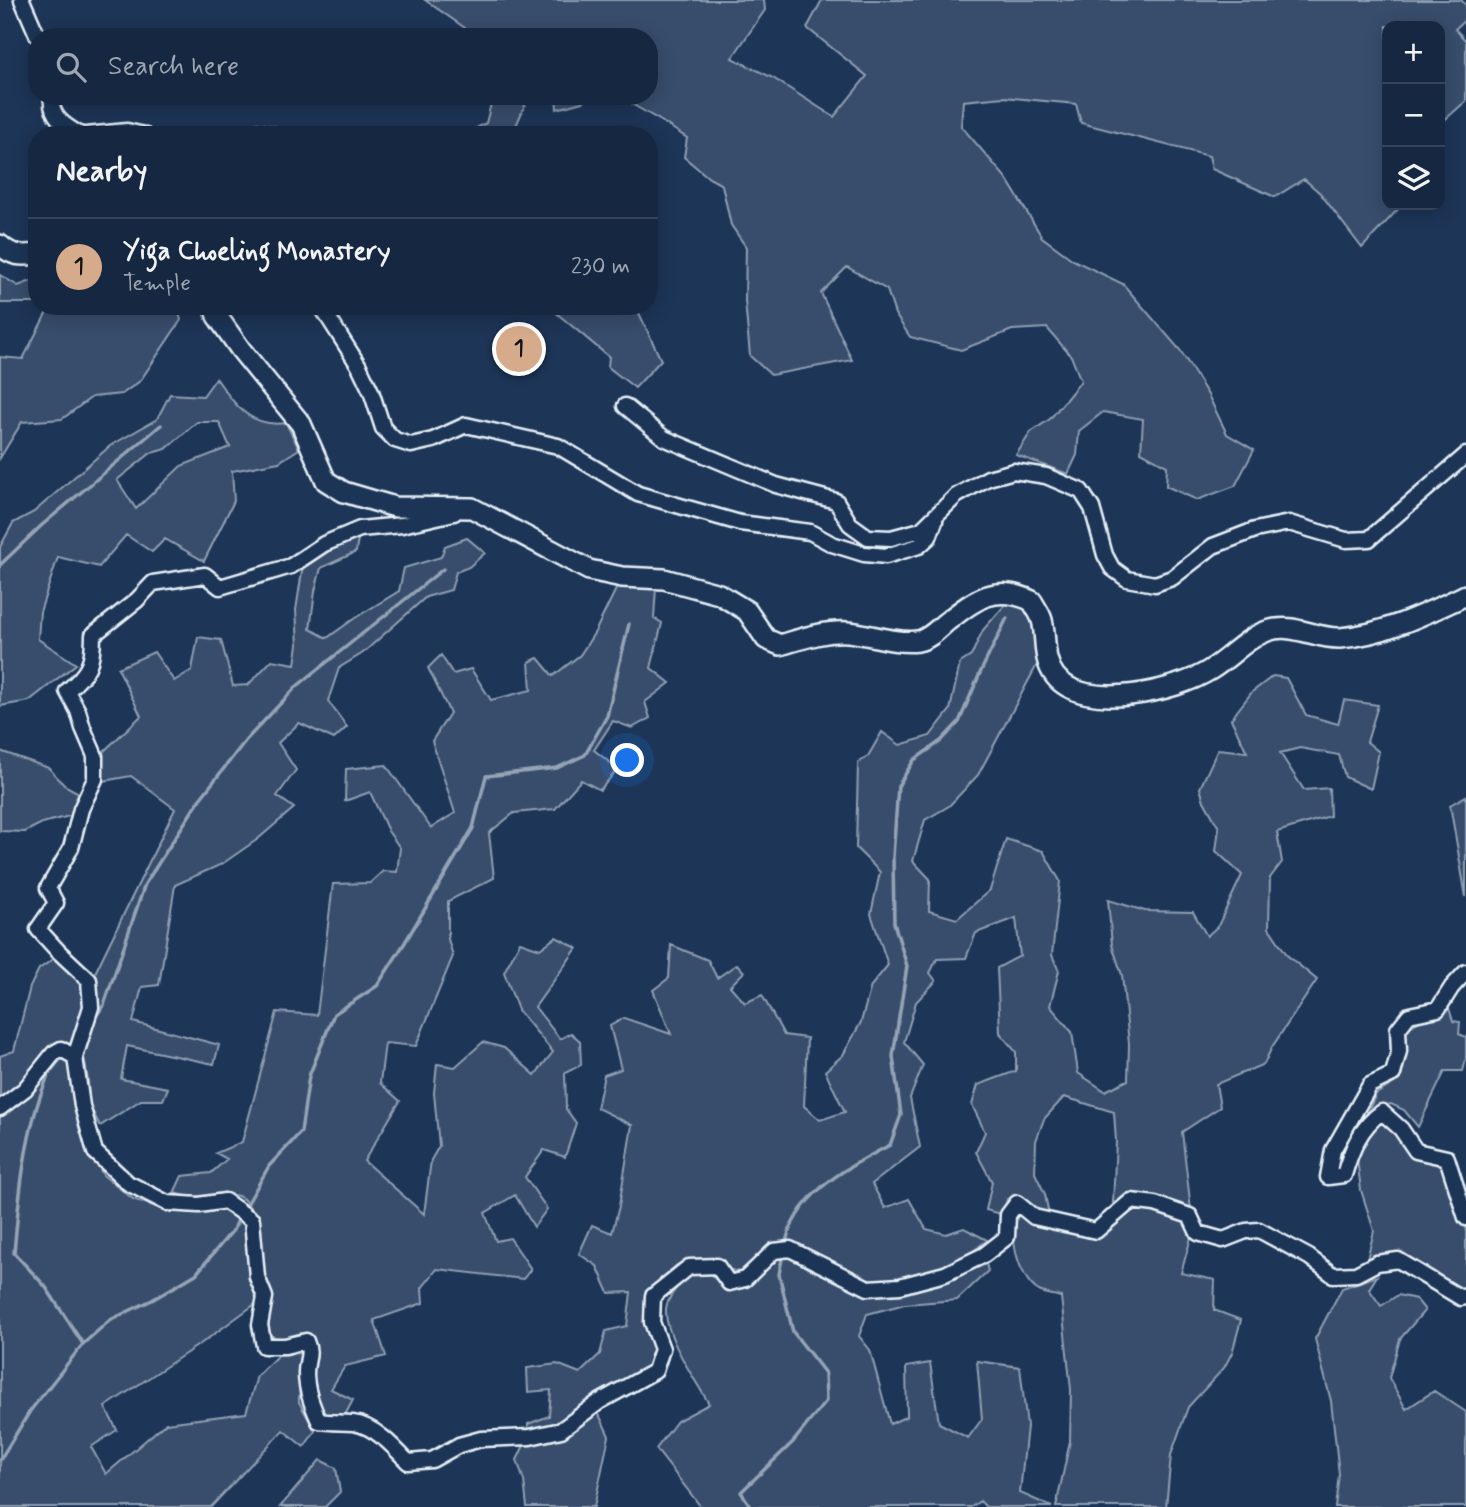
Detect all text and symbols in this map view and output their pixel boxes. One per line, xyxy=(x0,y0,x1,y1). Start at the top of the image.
map controls xyxy=(1382,21,1445,210)
button: + xyxy=(1382,21,1445,84)
search box xyxy=(28,28,658,105)
icon: search xyxy=(52,48,90,86)
text: Search here xyxy=(108,50,239,84)
button: − xyxy=(1382,84,1445,147)
button: layers xyxy=(1382,147,1445,210)
text: Nearby xyxy=(56,152,147,191)
text: Yiga Choeling Monastery xyxy=(123,235,390,269)
text: 1 xyxy=(74,252,84,282)
text: 230 m xyxy=(571,252,630,282)
text: Temple xyxy=(123,269,191,299)
pin: 1 xyxy=(496,323,542,375)
your location xyxy=(610,743,644,777)

